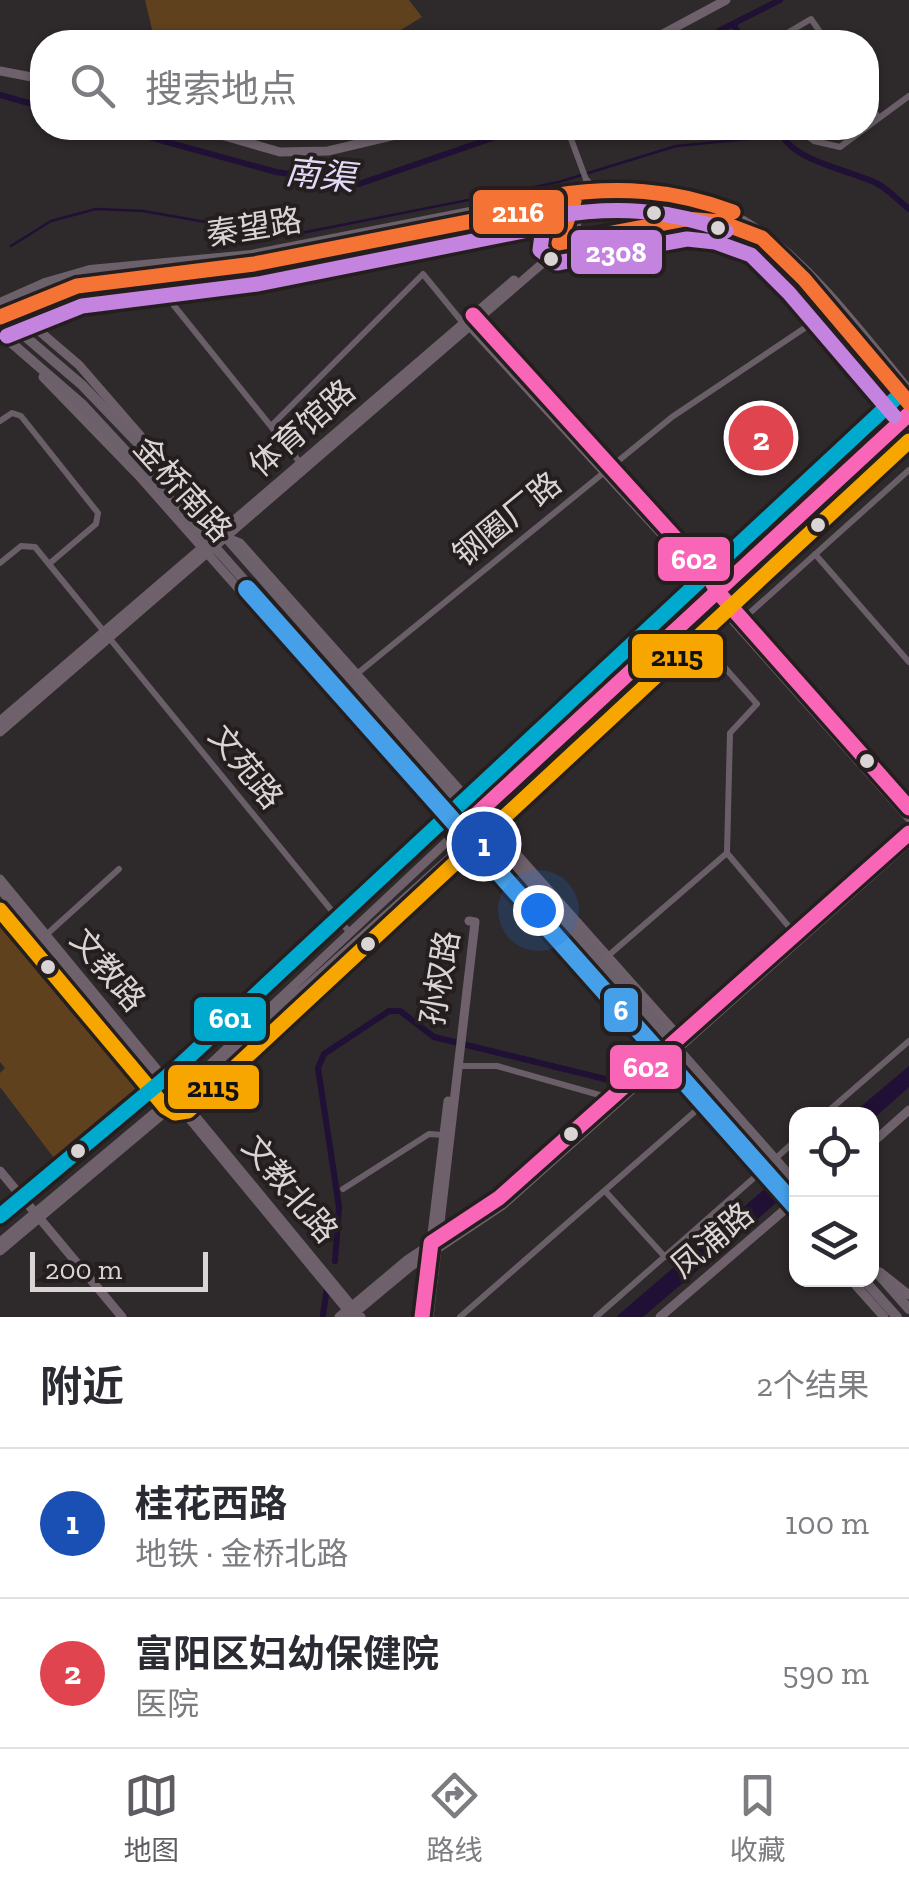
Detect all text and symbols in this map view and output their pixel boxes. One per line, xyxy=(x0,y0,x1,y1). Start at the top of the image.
search box xyxy=(30,30,879,140)
icon: search xyxy=(65,58,120,113)
text: 搜索地点 xyxy=(145,66,297,112)
water label: 南渠 xyxy=(283,150,362,200)
line badge: 2116 xyxy=(471,188,566,236)
text: 2116 xyxy=(492,196,544,229)
street label: 秦望路 xyxy=(204,201,304,253)
unlabelled marker xyxy=(644,203,664,223)
unlabelled marker xyxy=(708,218,728,238)
line badge: 2308 xyxy=(569,228,664,276)
text: 2308 xyxy=(585,236,647,269)
unlabelled marker xyxy=(541,249,561,269)
street label: 体育馆路 xyxy=(241,372,363,484)
pin: 2 xyxy=(728,400,794,476)
street label: 金桥南路 xyxy=(126,429,240,549)
street label: 钢圈厂路 xyxy=(445,464,569,574)
unlabelled marker xyxy=(808,515,828,535)
line badge: 602 xyxy=(656,535,732,583)
text: 602 xyxy=(671,543,717,576)
line badge: 2115 xyxy=(630,632,725,680)
text: 2115 xyxy=(651,640,703,673)
street label: 文苑路 xyxy=(201,718,291,816)
unlabelled marker xyxy=(857,751,877,771)
pin: 1 xyxy=(452,806,516,882)
your location xyxy=(513,885,564,936)
street label: 文教路 xyxy=(63,921,153,1019)
street label: 孙权路 xyxy=(413,927,467,1029)
unlabelled marker xyxy=(358,934,378,954)
unlabelled marker xyxy=(38,957,58,977)
line badge: 6 xyxy=(602,986,640,1034)
text: 6 xyxy=(613,994,629,1027)
line badge: 601 xyxy=(192,995,268,1043)
text: 601 xyxy=(209,1002,251,1035)
line badge: 602 xyxy=(608,1043,684,1091)
text: 602 xyxy=(623,1051,669,1084)
line badge: 2115 xyxy=(166,1063,261,1111)
text: 2115 xyxy=(187,1071,239,1104)
map controls xyxy=(789,1107,879,1287)
button: locate xyxy=(789,1107,879,1197)
unlabelled marker xyxy=(561,1124,581,1144)
street label: 文教北路 xyxy=(234,1128,346,1250)
unlabelled marker xyxy=(68,1141,88,1161)
street label: 凤浦路 xyxy=(663,1195,761,1285)
button: layers xyxy=(789,1197,879,1287)
scale bar xyxy=(30,1247,208,1292)
text: 200 m xyxy=(45,1253,122,1286)
text: 附近 xyxy=(40,1361,124,1412)
text: 2个结果 xyxy=(757,1366,869,1404)
text: 桂花西路 xyxy=(135,1481,287,1527)
text: 1 xyxy=(66,1504,79,1542)
text: 100 m xyxy=(785,1504,869,1542)
text: 地铁 · 金桥北路 xyxy=(135,1535,349,1573)
text: 富阳区妇幼保健院 xyxy=(135,1631,439,1677)
text: 2 xyxy=(64,1654,81,1692)
text: 590 m xyxy=(782,1654,869,1692)
text: 医院 xyxy=(135,1685,199,1723)
tab: 地图 xyxy=(123,1768,180,1868)
tab: 路线 xyxy=(426,1768,483,1868)
tab: 收藏 xyxy=(729,1768,786,1868)

